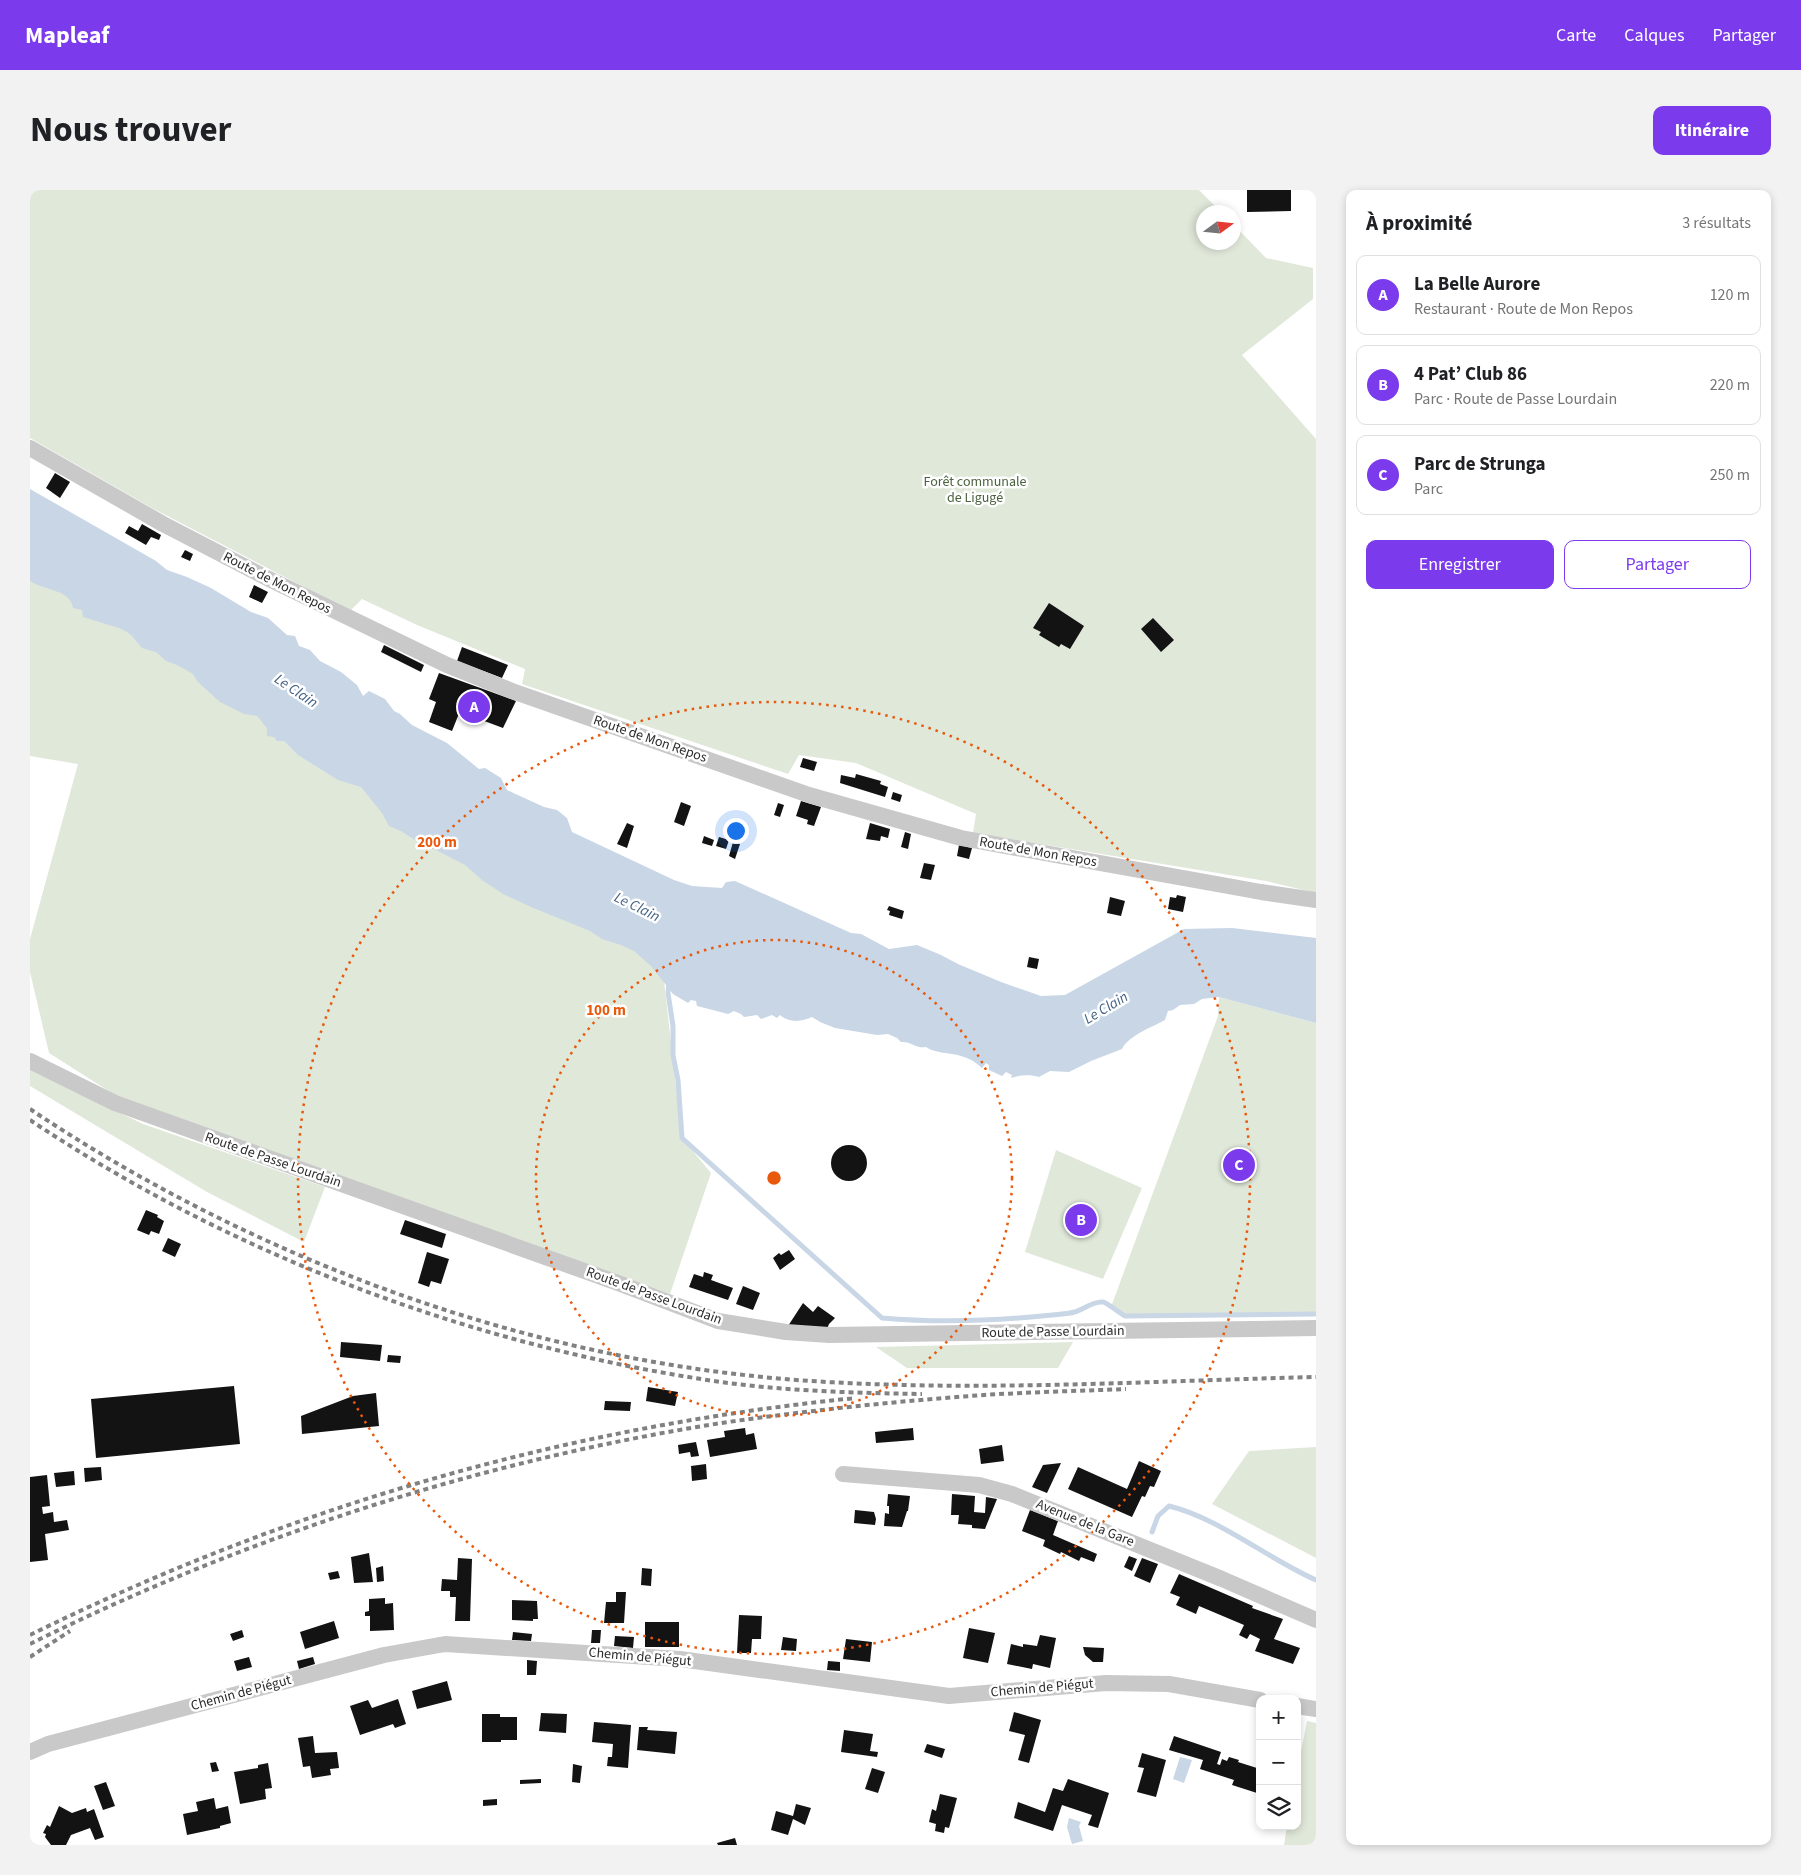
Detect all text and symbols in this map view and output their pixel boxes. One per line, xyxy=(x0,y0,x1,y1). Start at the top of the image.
text: Mapleaf xyxy=(25,18,110,53)
text: Carte xyxy=(1556,23,1596,48)
text: Calques xyxy=(1624,23,1684,48)
text: Partager xyxy=(1712,23,1776,48)
text: Nous trouver xyxy=(30,105,231,155)
button: Itinéraire xyxy=(1653,106,1771,155)
north arrow xyxy=(1196,205,1241,250)
text: À proximité xyxy=(1366,208,1472,238)
text: 3 résultats xyxy=(1682,212,1751,234)
text: La Belle Aurore xyxy=(1414,271,1540,298)
text: A xyxy=(1378,284,1388,306)
text: 120 m xyxy=(1710,284,1750,306)
text: Restaurant · Route de Mon Repos xyxy=(1414,298,1633,320)
text: 4 Pat’ Club 86 xyxy=(1414,361,1527,388)
text: B xyxy=(1378,374,1388,396)
text: 220 m xyxy=(1710,374,1750,396)
text: Parc · Route de Passe Lourdain xyxy=(1414,388,1617,410)
text: Parc de Strunga xyxy=(1414,451,1546,478)
text: C xyxy=(1378,464,1388,486)
text: 250 m xyxy=(1710,464,1750,486)
park label: Forêt communale de Ligugé xyxy=(923,472,1027,508)
text: Parc xyxy=(1414,478,1443,500)
button: Enregistrer xyxy=(1366,540,1554,589)
button: Partager xyxy=(1564,540,1751,589)
street label: Route de Mon Repos xyxy=(219,547,335,619)
water label: Le Clain xyxy=(270,669,322,713)
pin: A xyxy=(458,688,490,726)
street label: Route de Mon Repos xyxy=(590,710,710,768)
your location xyxy=(723,818,749,844)
text: 200 m xyxy=(417,832,457,853)
street label: Route de Mon Repos xyxy=(978,832,1098,872)
water label: Le Clain xyxy=(611,887,663,927)
water label: Le Clain xyxy=(1080,986,1132,1029)
text: 100 m xyxy=(586,1000,626,1021)
street label: Route de Passe Lourdain xyxy=(202,1127,344,1193)
pin: C xyxy=(1223,1146,1255,1184)
centre of rings xyxy=(765,1169,783,1187)
pin: B xyxy=(1065,1201,1097,1239)
street label: Route de Passe Lourdain xyxy=(583,1262,725,1330)
street label: Route de Passe Lourdain xyxy=(981,1321,1125,1343)
street label: Avenue de la Gare xyxy=(1033,1494,1137,1552)
street label: Chemin de Piégut xyxy=(588,1643,693,1671)
street label: Chemin de Piégut xyxy=(189,1670,294,1716)
street label: Chemin de Piégut xyxy=(990,1674,1095,1702)
map controls xyxy=(1256,1695,1301,1830)
button: + xyxy=(1256,1695,1301,1740)
button: − xyxy=(1256,1740,1301,1785)
button: layers xyxy=(1256,1785,1301,1830)

